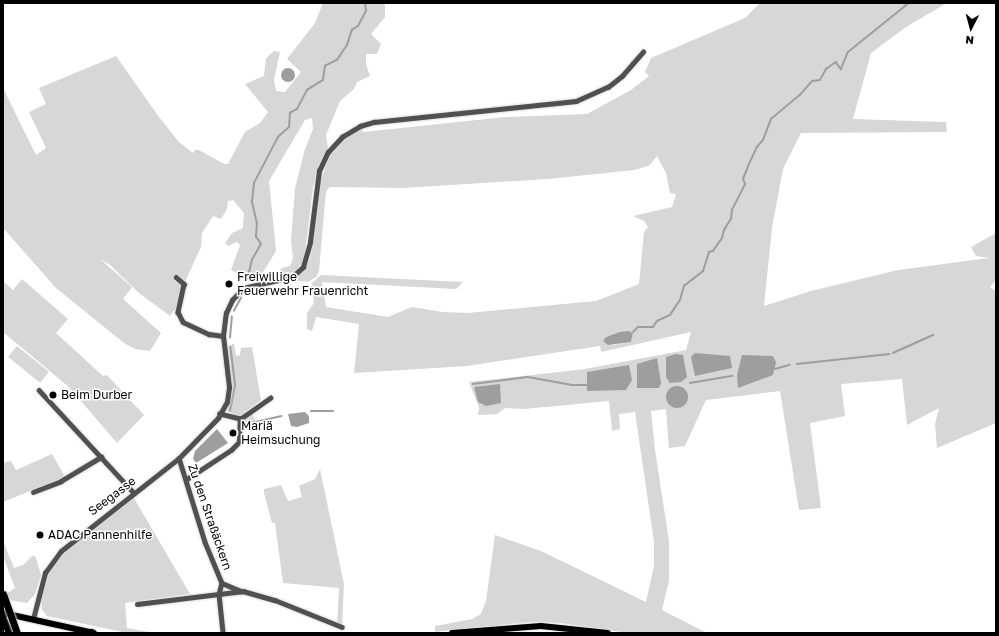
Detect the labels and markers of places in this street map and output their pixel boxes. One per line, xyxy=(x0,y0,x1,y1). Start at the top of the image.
place label: Freiwillige Feuerwehr Frauenricht xyxy=(237,270,368,298)
marker: Freiwillige Feuerwehr Frauenricht xyxy=(224,279,234,289)
place label: Beim Durber xyxy=(61,388,132,402)
marker: Beim Durber xyxy=(48,390,58,400)
place label: Mariä Heimsuchung xyxy=(241,419,320,447)
marker: Mariä Heimsuchung xyxy=(228,428,238,438)
place label: ADAC Pannenhilfe xyxy=(48,528,152,542)
marker: ADAC Pannenhilfe xyxy=(35,530,45,540)

